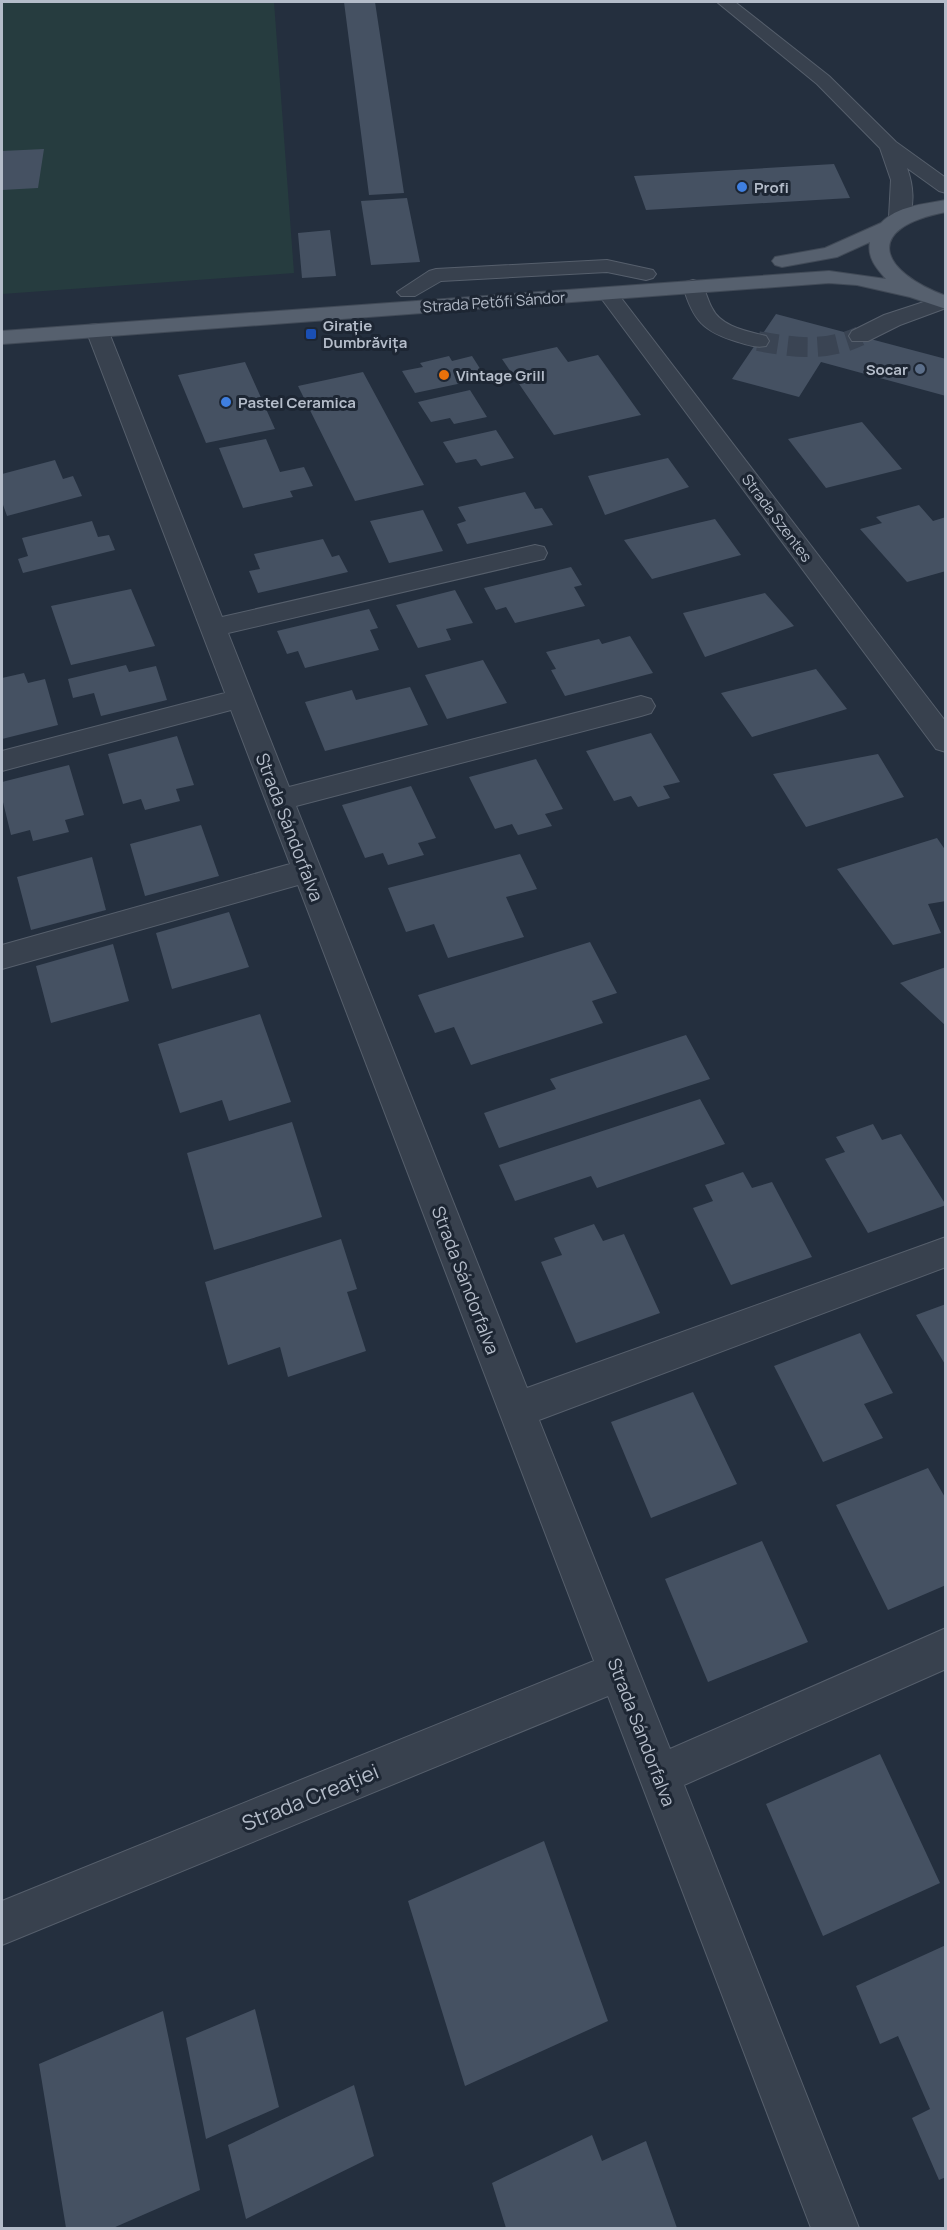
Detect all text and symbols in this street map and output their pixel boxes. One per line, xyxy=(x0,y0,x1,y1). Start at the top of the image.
place label: Profi xyxy=(754,177,789,198)
marker: Profi xyxy=(735,180,749,194)
street label: Strada Petőfi Sándor xyxy=(422,286,567,317)
place label: Girație Dumbrăvița xyxy=(323,315,407,353)
marker: Girație Dumbrăvița xyxy=(304,327,318,341)
place label: Socar xyxy=(866,359,908,380)
marker: Socar xyxy=(913,362,927,376)
place label: Vintage Grill xyxy=(456,365,545,386)
marker: Vintage Grill xyxy=(437,368,451,382)
place label: Pastel Ceramica xyxy=(238,392,356,413)
marker: Pastel Ceramica xyxy=(219,395,233,409)
street label: Strada Szentes xyxy=(737,470,817,566)
street label: Strada Sándorfalva xyxy=(251,749,329,905)
street label: Strada Sándorfalva xyxy=(427,1202,505,1358)
street label: Strada Sándorfalva xyxy=(603,1654,681,1810)
street label: Strada Creației xyxy=(237,1757,383,1837)

